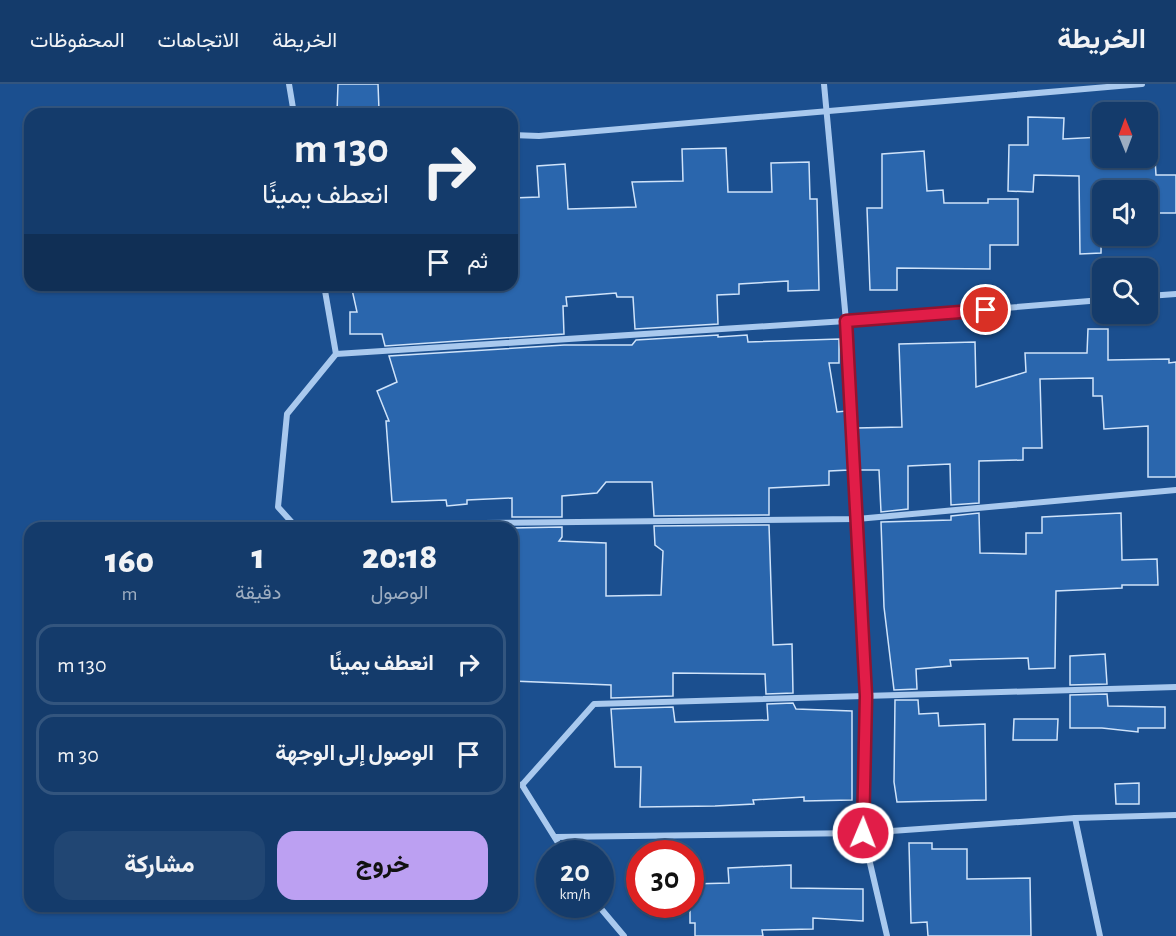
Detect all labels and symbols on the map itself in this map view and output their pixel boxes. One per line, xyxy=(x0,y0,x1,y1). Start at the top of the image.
north arrow xyxy=(1092,102,1158,168)
pin xyxy=(960,284,1011,335)
position arrow xyxy=(831,801,895,865)
speed limit sign: 30 xyxy=(626,840,704,918)

